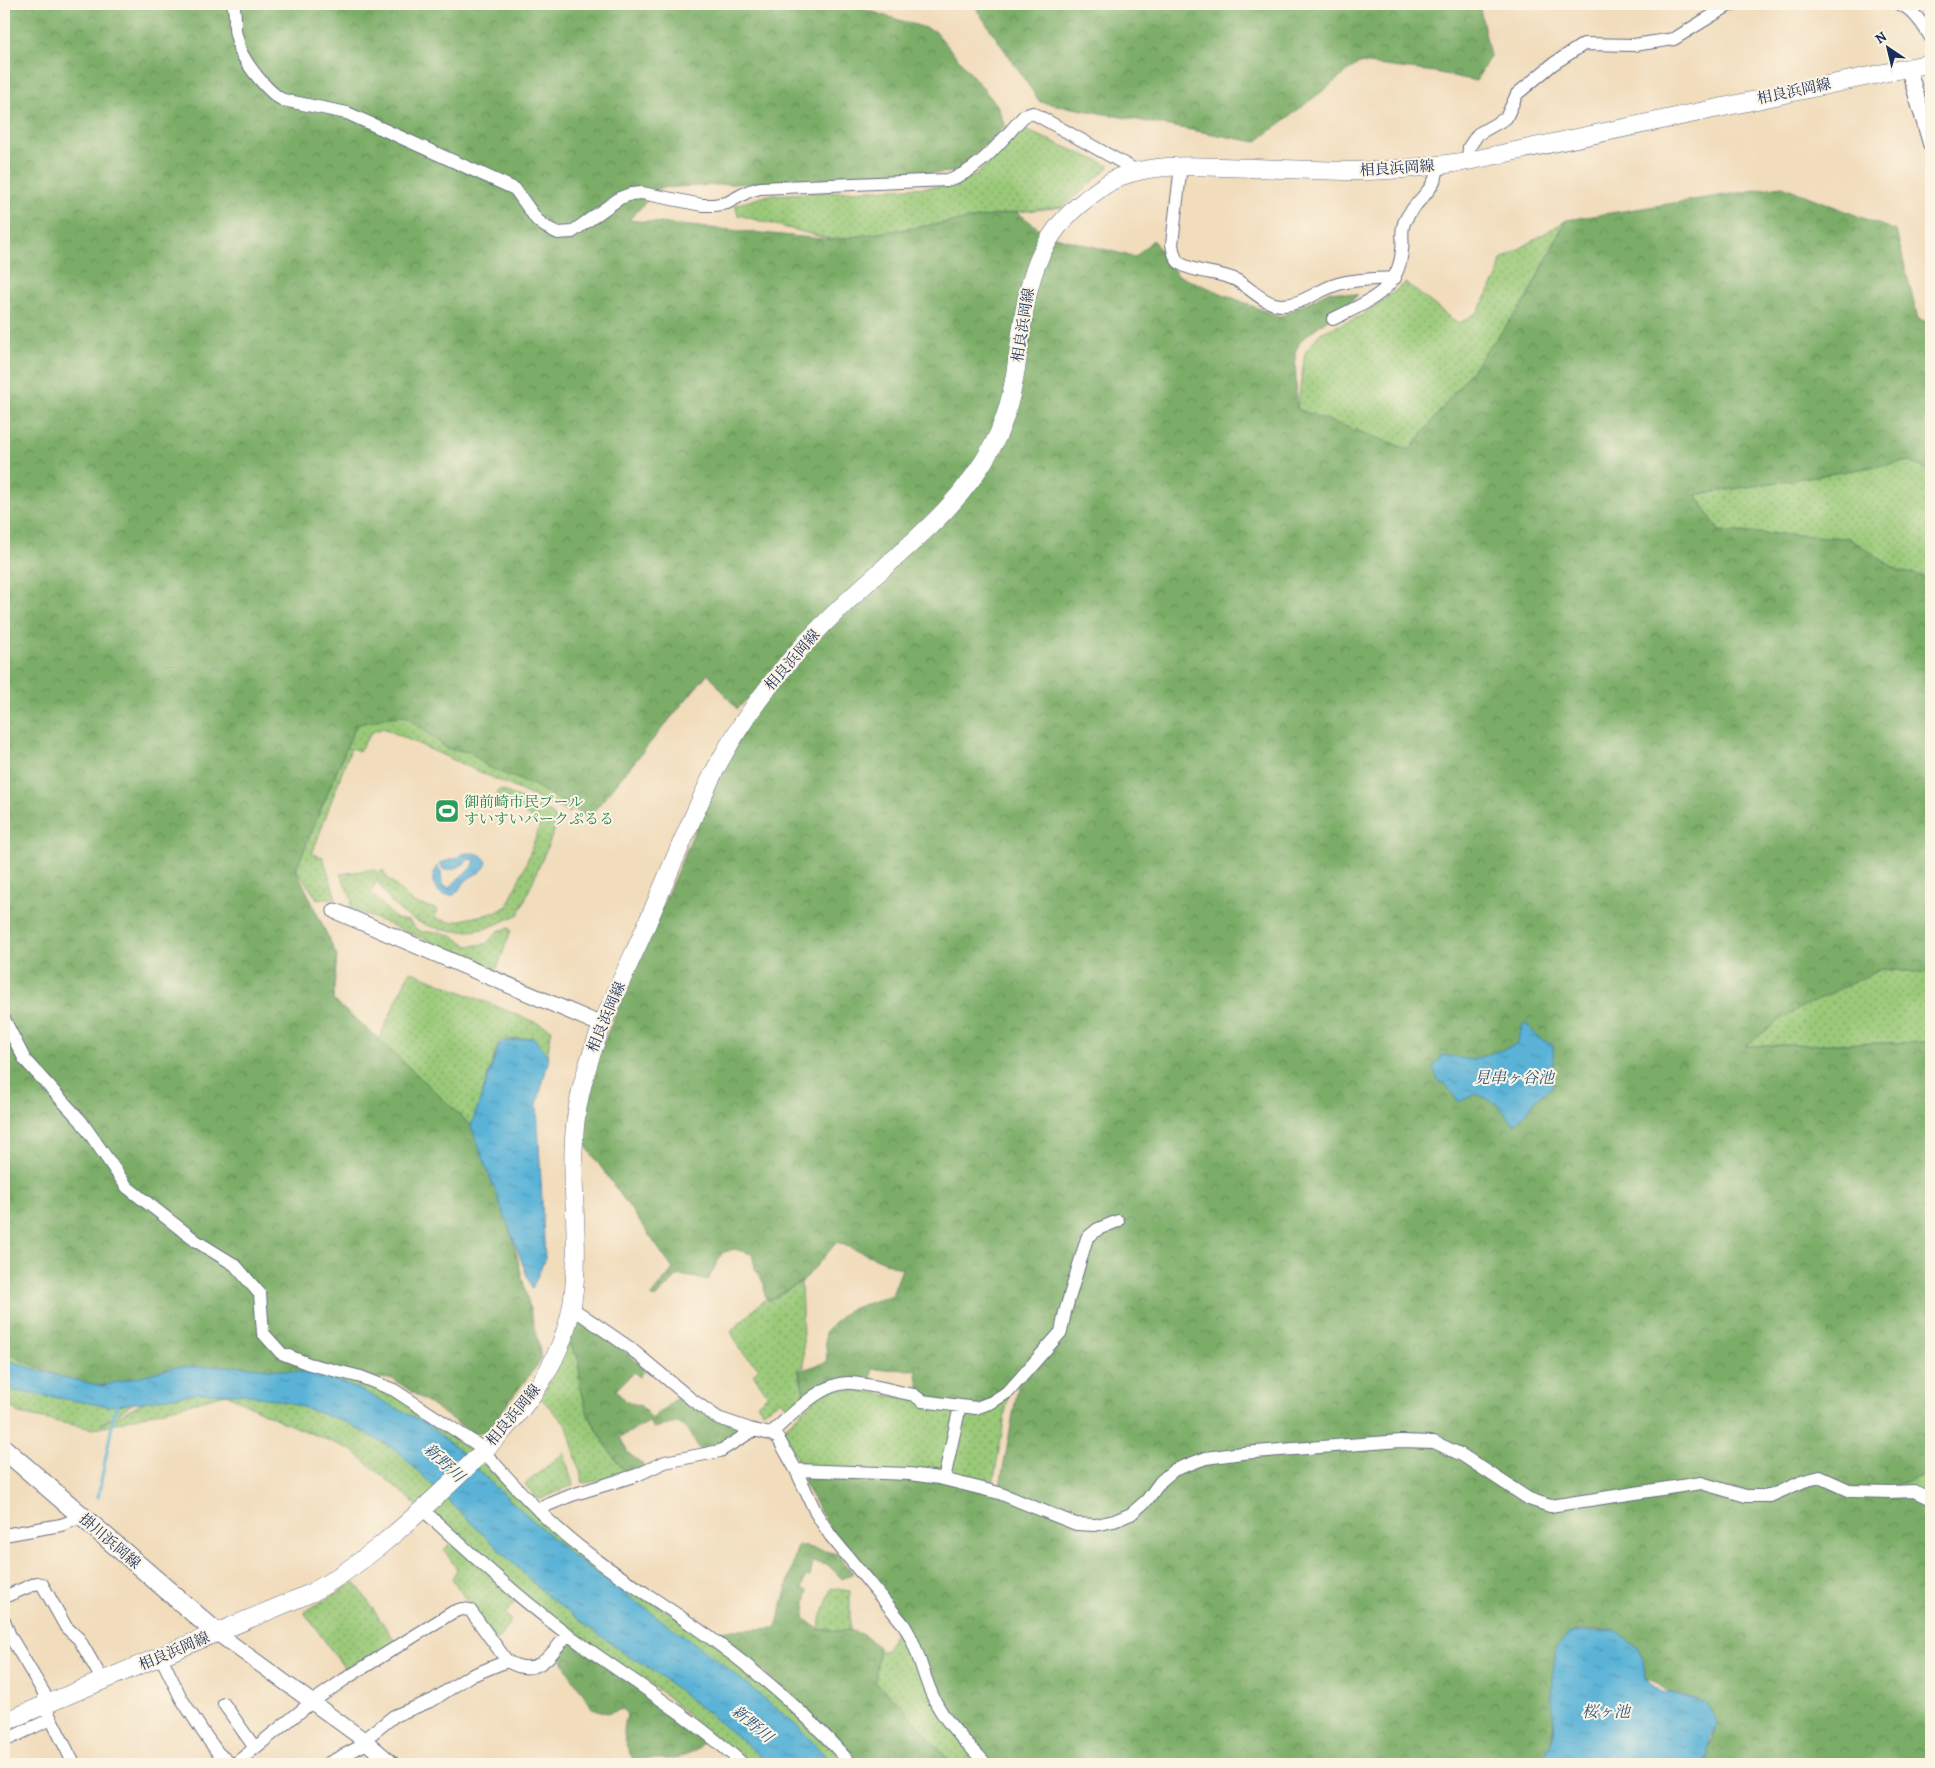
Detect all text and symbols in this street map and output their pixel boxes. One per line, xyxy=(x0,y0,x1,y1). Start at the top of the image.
north arrow xyxy=(1862,22,1912,72)
text: N xyxy=(1871,27,1890,48)
street label: 相良浜岡線 xyxy=(1755,73,1833,109)
street label: 相良浜岡線 xyxy=(1359,155,1435,181)
street label: 相良浜岡線 xyxy=(1007,286,1039,364)
street label: 相良浜岡線 xyxy=(760,625,824,695)
place label: 御前崎市民プール すいすいパークぷるる xyxy=(464,792,614,829)
sports icon: 御前崎市民プール すいすいパークぷるる xyxy=(434,798,460,824)
street label: 相良浜岡線 xyxy=(582,979,630,1055)
water label: 見串ヶ谷池 xyxy=(1474,1067,1556,1089)
street label: 相良浜岡線 xyxy=(481,1380,545,1450)
water label: 新野川 xyxy=(419,1439,471,1489)
street label: 掛川浜岡線 xyxy=(75,1509,145,1573)
street label: 相良浜岡線 xyxy=(136,1627,212,1675)
water label: 新野川 xyxy=(727,1700,779,1749)
water label: 桜ヶ池 xyxy=(1582,1701,1632,1723)

